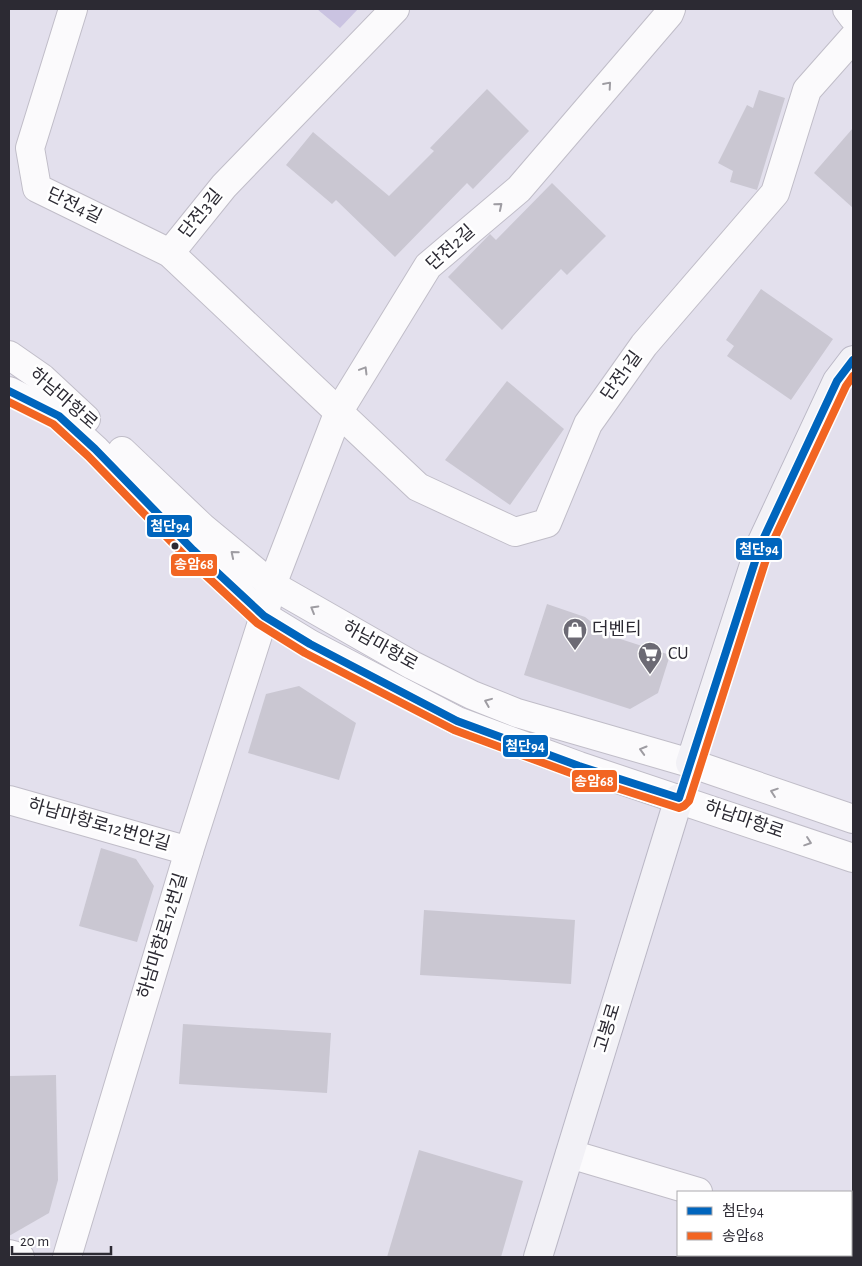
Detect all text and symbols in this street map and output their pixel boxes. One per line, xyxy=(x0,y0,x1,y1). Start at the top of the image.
one-way arrow xyxy=(602,82,611,91)
street label: 단전4길 xyxy=(44,184,105,227)
street label: 단전3길 xyxy=(175,186,226,242)
one-way arrow xyxy=(493,202,502,211)
street label: 단전2길 xyxy=(423,221,479,274)
street label: 단전1길 xyxy=(597,348,646,404)
street label: 하남마항로 xyxy=(26,364,101,433)
one-way arrow xyxy=(358,366,368,375)
line badge: 첨단94 xyxy=(146,514,193,538)
text: 첨단94 xyxy=(150,519,190,534)
line badge: 첨단94 xyxy=(735,537,783,561)
unlabelled marker xyxy=(170,541,180,551)
text: 첨단94 xyxy=(739,542,779,557)
one-way arrow xyxy=(231,551,240,560)
line badge: 송암68 xyxy=(170,553,218,577)
text: 송암68 xyxy=(174,557,214,572)
one-way arrow xyxy=(310,605,319,615)
street label: 하남마항로 xyxy=(339,617,421,674)
shop icon: 더벤티 xyxy=(562,617,588,651)
place label: 더벤티 xyxy=(592,619,642,639)
supermarket icon: CU xyxy=(637,641,663,675)
place label: CU xyxy=(668,645,689,663)
one-way arrow xyxy=(484,697,493,708)
line badge: 첨단94 xyxy=(502,734,549,758)
text: 첨단94 xyxy=(505,739,545,754)
one-way arrow xyxy=(640,746,648,756)
line badge: 송암68 xyxy=(571,769,618,793)
text: 송암68 xyxy=(574,774,614,789)
one-way arrow xyxy=(770,788,779,798)
street label: 하남마항로12번안길 xyxy=(26,795,172,854)
street label: 하남마항로 xyxy=(702,797,786,842)
one-way arrow xyxy=(803,836,812,846)
street label: 하남마항로12번길 xyxy=(134,871,191,1001)
street label: 고봉로 xyxy=(591,1001,624,1054)
legend xyxy=(677,1191,852,1256)
text: 첨단94 xyxy=(722,1203,764,1219)
scale bar xyxy=(12,1224,111,1256)
text: 송암68 xyxy=(722,1228,764,1244)
text: 20 m xyxy=(20,1234,49,1249)

